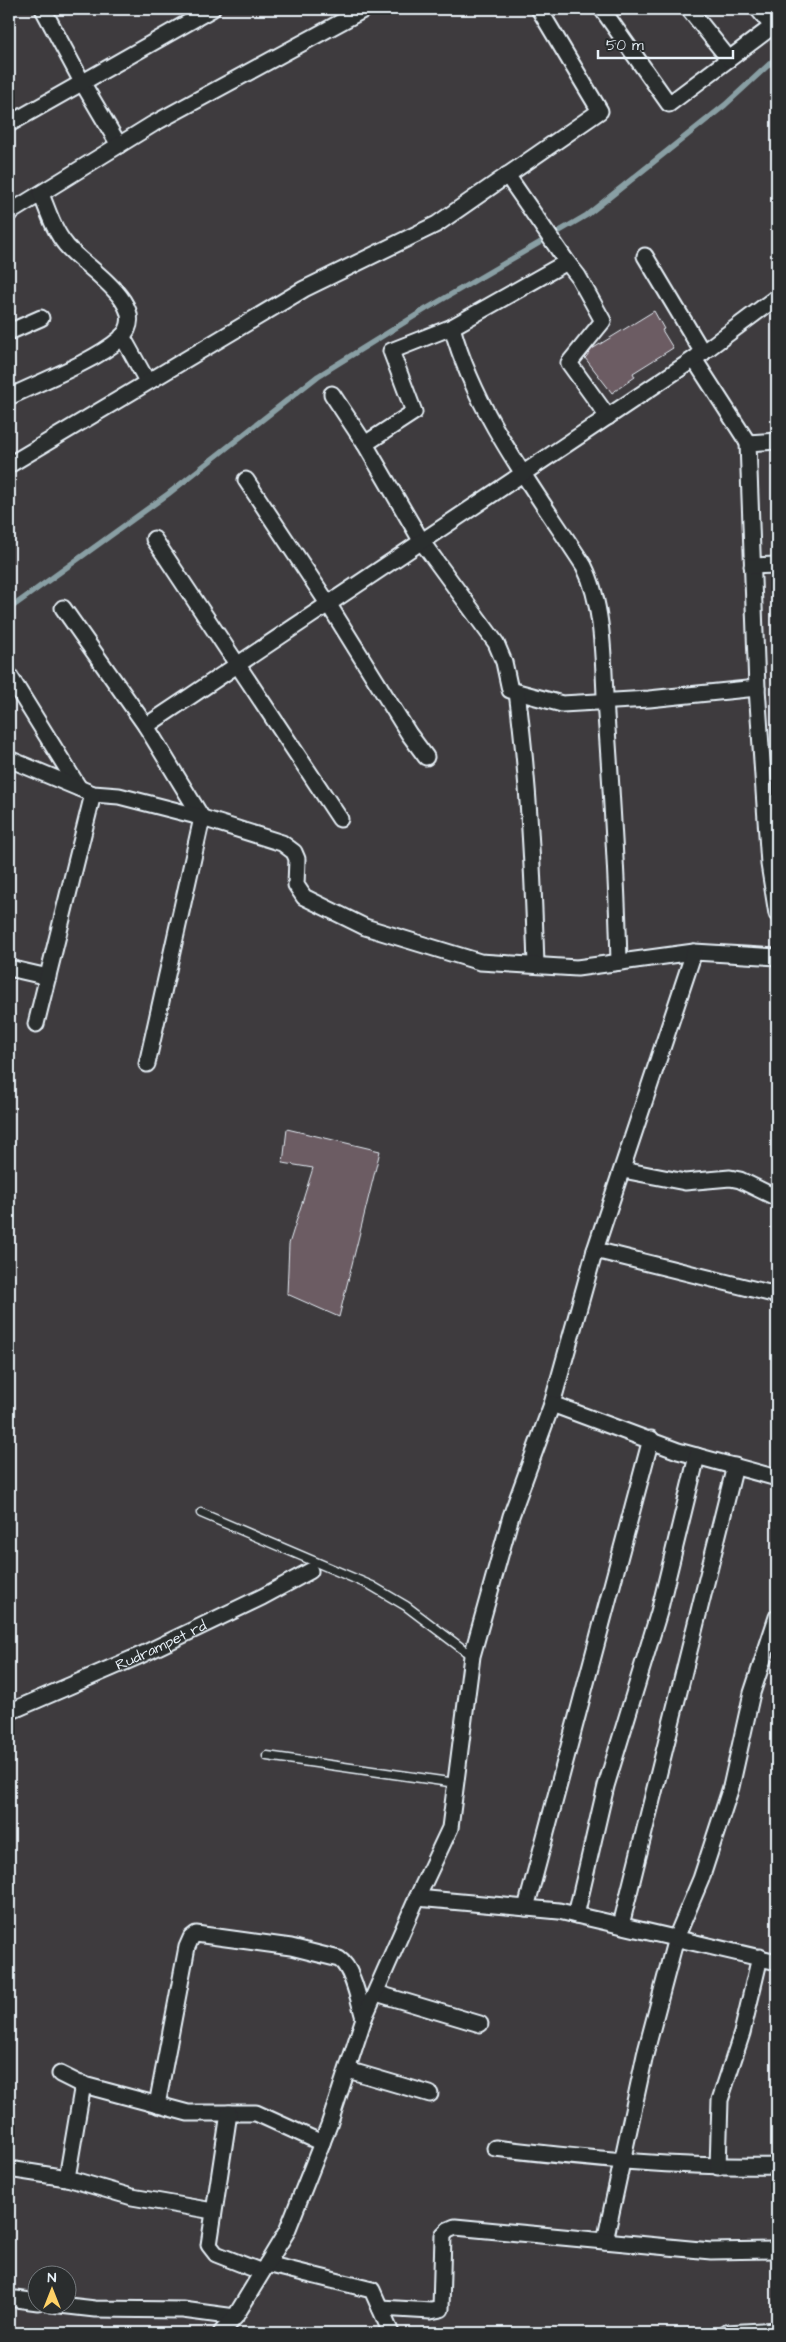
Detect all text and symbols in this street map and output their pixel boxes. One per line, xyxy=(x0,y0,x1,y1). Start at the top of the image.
scale bar xyxy=(598,28,734,60)
text: 50 m xyxy=(606,35,644,56)
street label: Rudrampet rd xyxy=(112,1615,210,1676)
north arrow xyxy=(28,2264,78,2314)
text: N xyxy=(48,2268,57,2288)

